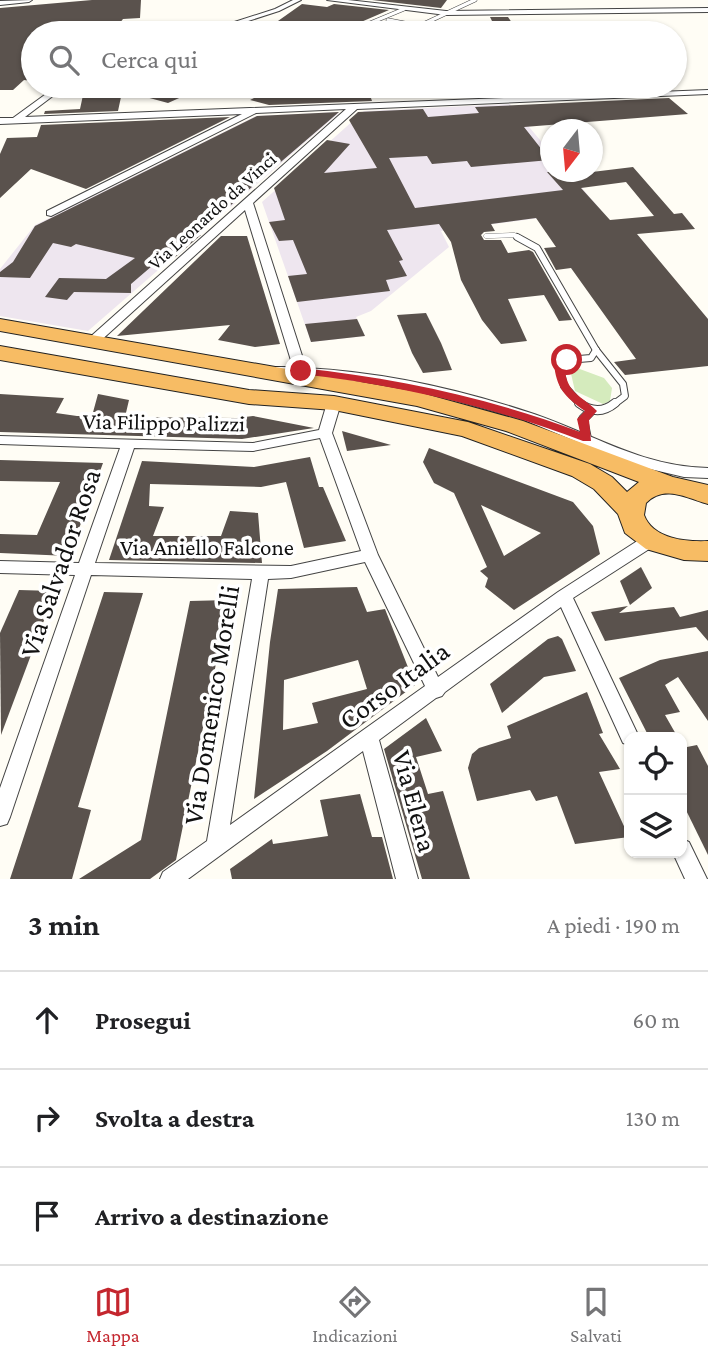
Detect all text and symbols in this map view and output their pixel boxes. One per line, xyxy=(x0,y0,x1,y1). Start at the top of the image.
search box xyxy=(21,21,687,98)
icon: search xyxy=(45,41,83,79)
text: Cerca qui xyxy=(101,45,198,74)
north arrow xyxy=(540,119,603,182)
street label: Via Leonardo da Vinci xyxy=(144,148,280,274)
route start xyxy=(551,344,582,375)
route end xyxy=(285,355,316,386)
street label: Via Filippo Palizzi xyxy=(83,408,245,436)
street label: Via Salvador Rosa xyxy=(13,465,107,661)
street label: Via Aniello Falcone xyxy=(120,534,294,560)
street label: Via Domenico Morelli xyxy=(177,583,245,827)
street label: Corso Italia xyxy=(333,635,455,735)
map controls xyxy=(624,732,687,858)
button: locate xyxy=(624,732,687,795)
street label: Via Elena xyxy=(387,747,443,855)
button: layers xyxy=(624,795,687,858)
text: 3 min xyxy=(28,908,100,941)
text: A piedi · 190 m xyxy=(547,912,680,938)
icon: ahead xyxy=(28,1001,66,1039)
text: Prosegui xyxy=(95,1006,191,1035)
text: 60 m xyxy=(633,1007,680,1033)
icon: right xyxy=(28,1099,66,1137)
text: Svolta a destra xyxy=(95,1104,254,1133)
text: 130 m xyxy=(626,1105,680,1131)
icon: arrive xyxy=(28,1197,66,1235)
text: Arrivo a destinazione xyxy=(95,1202,329,1231)
tab: Mappa xyxy=(86,1283,140,1346)
tab: Indicazioni xyxy=(312,1283,398,1346)
tab: Salvati xyxy=(570,1283,622,1346)

